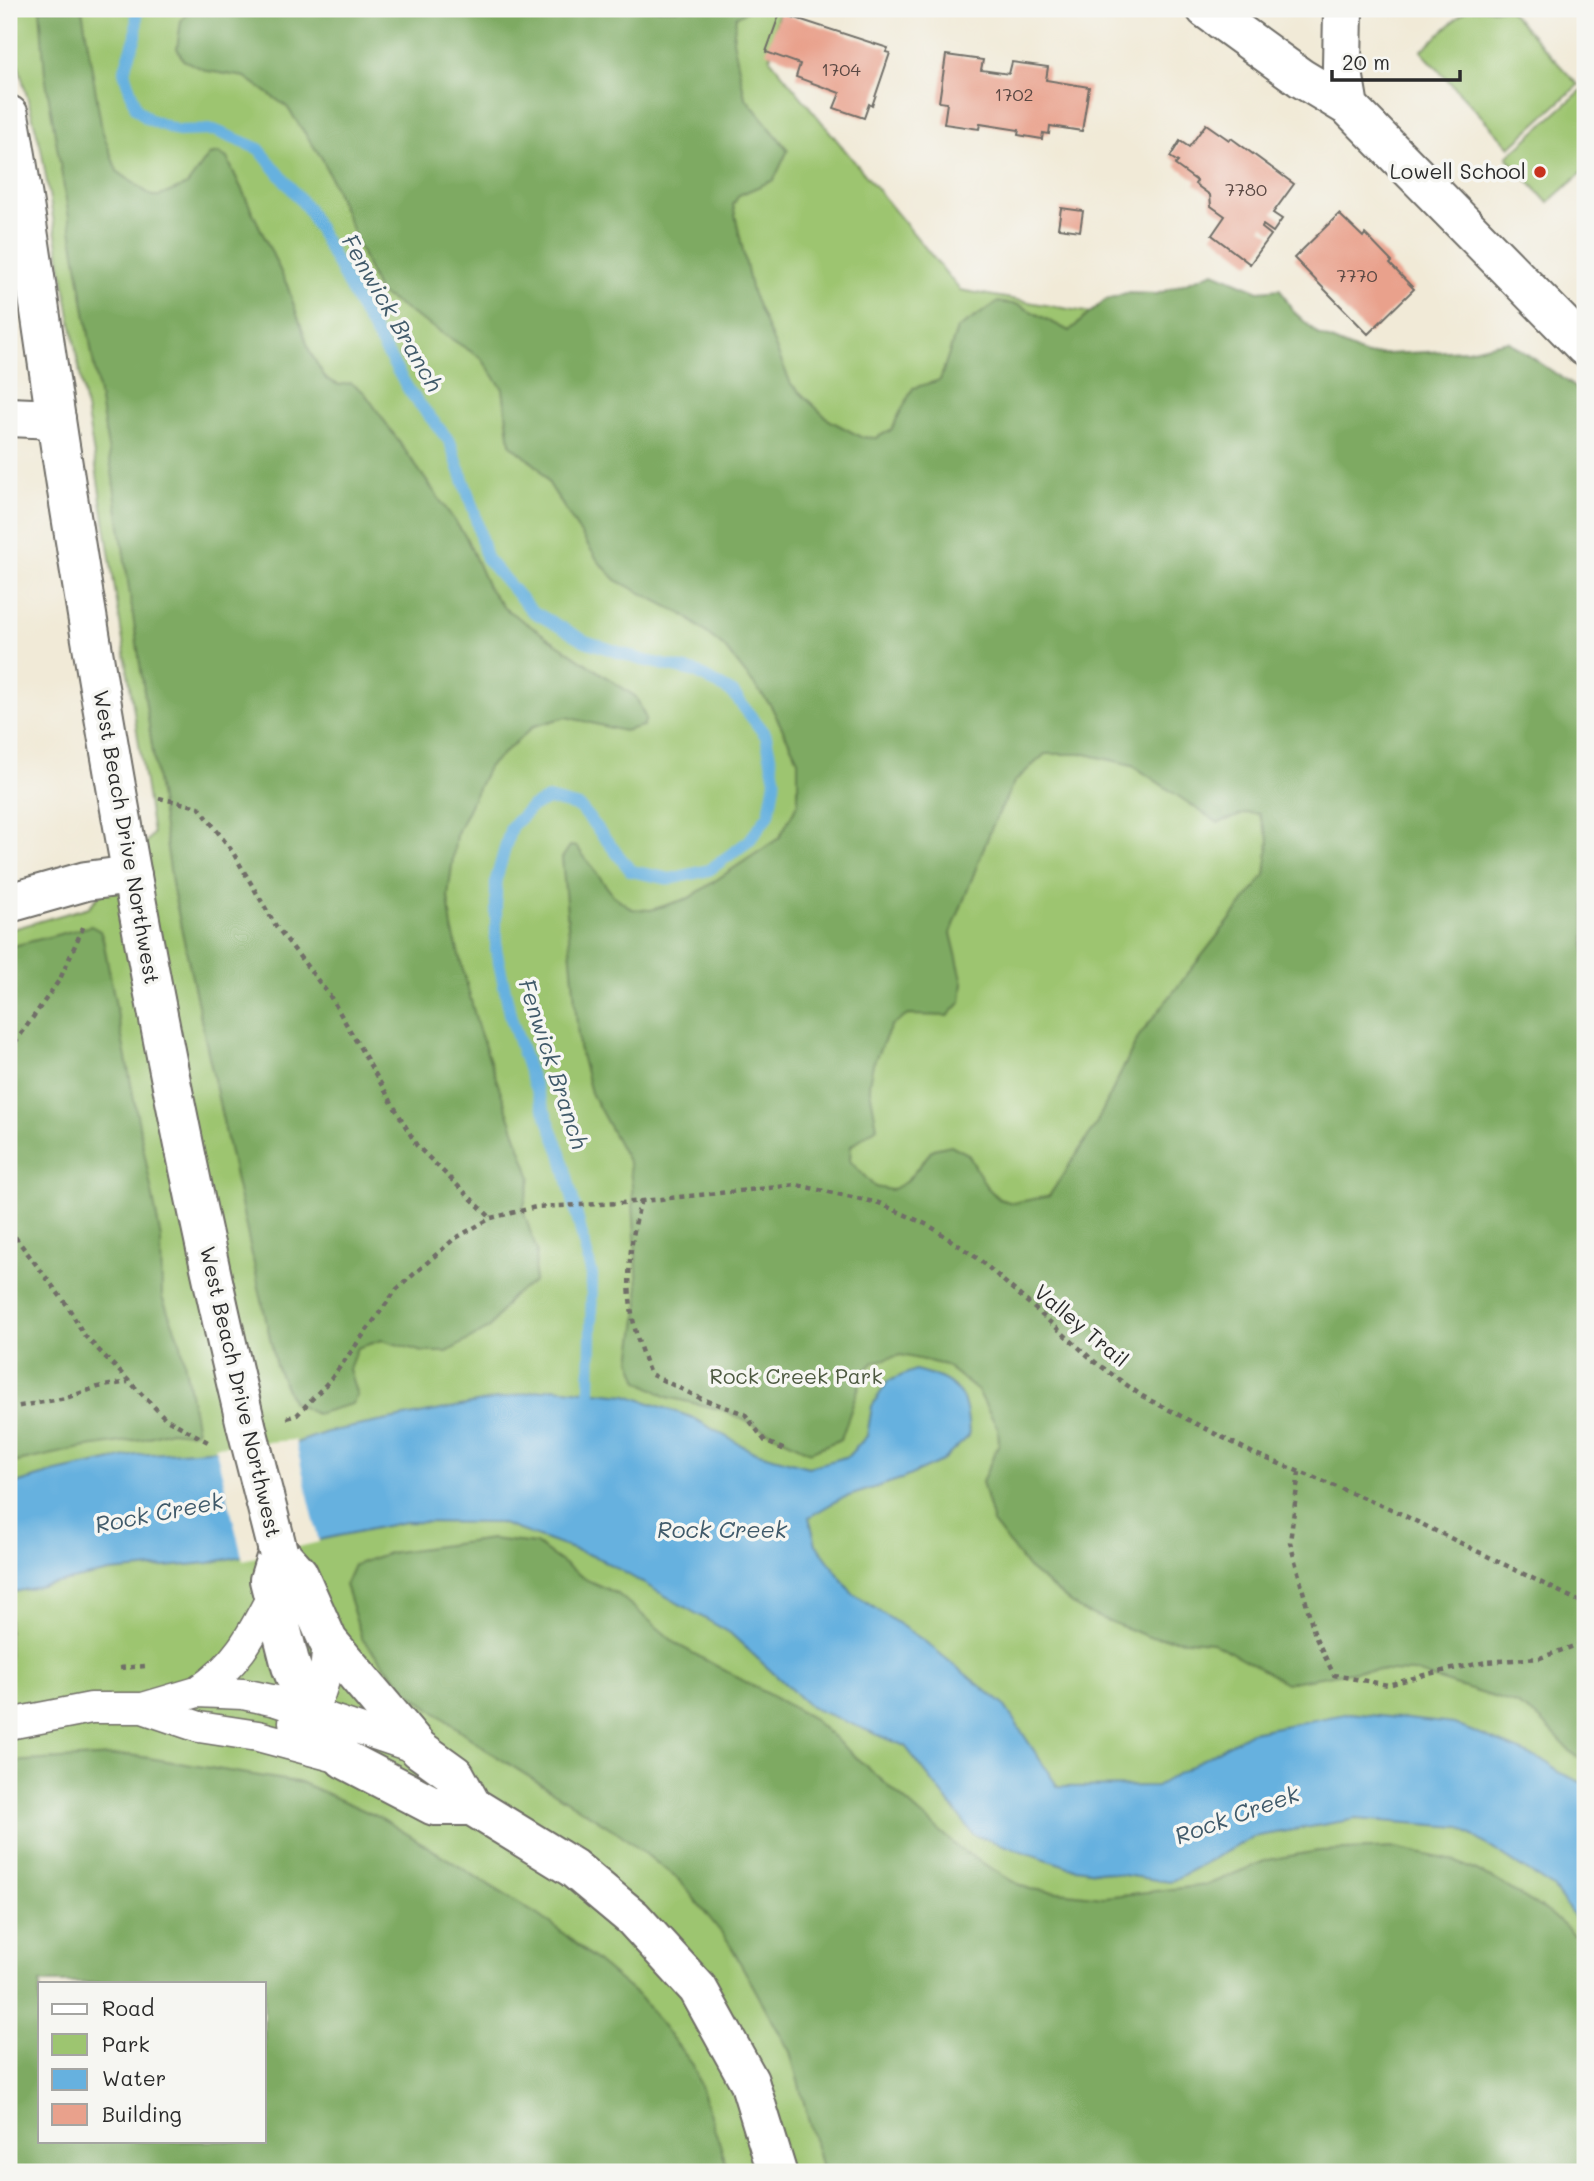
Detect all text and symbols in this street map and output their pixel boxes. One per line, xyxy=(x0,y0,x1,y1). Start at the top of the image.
scale bar xyxy=(1332,38,1459,82)
text: 20 m xyxy=(1342,48,1390,75)
house number: 1704 xyxy=(821,57,861,81)
house number: 1702 xyxy=(994,82,1034,106)
place label: Lowell School xyxy=(1390,157,1526,184)
marker: Lowell School xyxy=(1532,164,1548,180)
house number: 7780 xyxy=(1225,177,1267,201)
water label: Fenwick Branch xyxy=(336,228,450,397)
house number: 7770 xyxy=(1336,263,1378,287)
street label: West Beach Drive Northwest xyxy=(88,688,167,986)
water label: Fenwick Branch xyxy=(512,975,596,1153)
street label: West Beach Drive Northwest xyxy=(195,1243,288,1540)
street label: Valley Trail xyxy=(1029,1278,1135,1372)
park label: Rock Creek Park xyxy=(709,1362,883,1389)
water label: Rock Creek xyxy=(92,1485,226,1539)
water label: Rock Creek xyxy=(657,1514,788,1544)
water label: Rock Creek xyxy=(1170,1777,1304,1850)
legend xyxy=(38,1982,266,2142)
text: Road xyxy=(102,1994,154,2021)
text: Park xyxy=(102,2030,150,2057)
text: Water xyxy=(102,2064,166,2091)
text: Building xyxy=(102,2100,182,2127)

